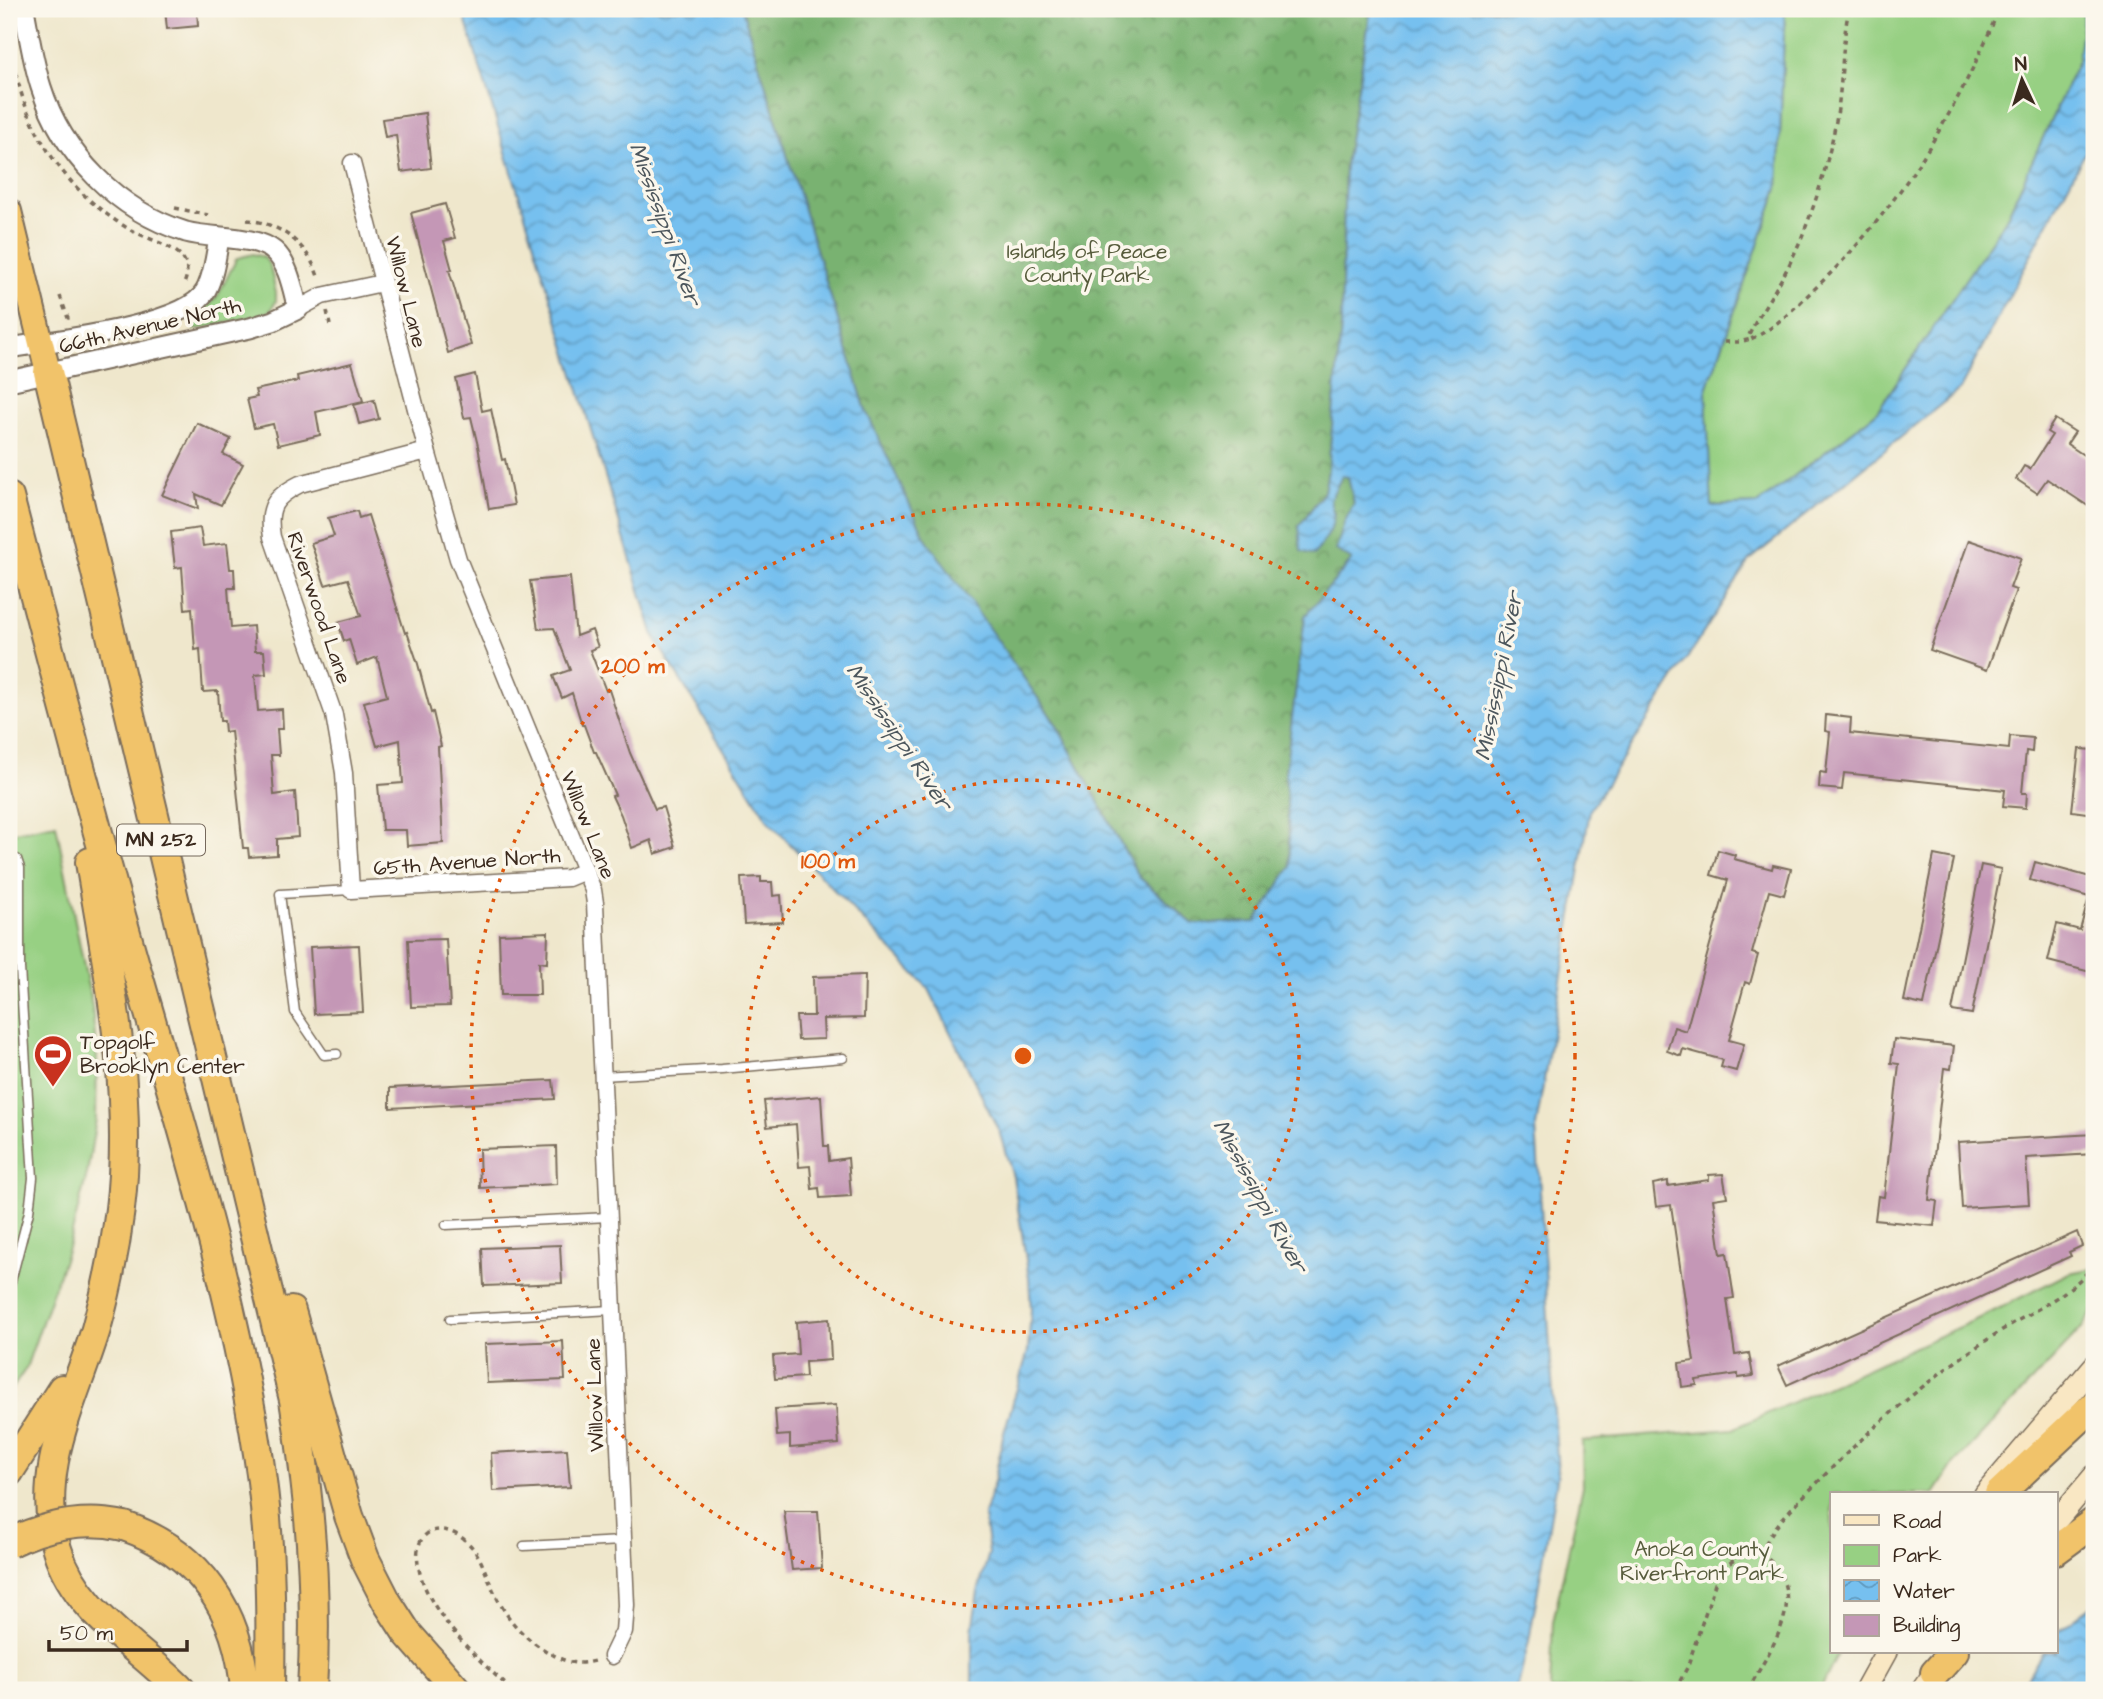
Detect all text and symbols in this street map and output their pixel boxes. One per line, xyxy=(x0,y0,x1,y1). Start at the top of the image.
north arrow xyxy=(1988,46,2058,116)
text: N xyxy=(2014,51,2028,78)
water label: Mississippi River xyxy=(621,138,710,312)
street label: Willow Lane xyxy=(378,233,434,351)
park label: Islands of Peace County Park xyxy=(1007,237,1167,292)
street label: 66th Avenue North xyxy=(56,291,244,361)
street label: Riverwood Lane xyxy=(279,528,359,688)
water label: Mississippi River xyxy=(1467,587,1531,763)
text: 200 m xyxy=(600,652,665,681)
water label: Mississippi River xyxy=(838,657,961,819)
street label: Willow Lane xyxy=(553,767,623,883)
road number: MN 252 xyxy=(117,824,205,856)
street label: 65th Avenue North xyxy=(373,841,562,883)
text: 100 m xyxy=(801,847,856,876)
place label: Topgolf Brooklyn Center xyxy=(80,1028,245,1083)
sports icon: Topgolf Brooklyn Center xyxy=(32,1033,74,1088)
centre of rings xyxy=(1011,1044,1035,1068)
water label: Mississippi River xyxy=(1205,1114,1317,1281)
street label: Willow Lane xyxy=(579,1338,611,1452)
legend xyxy=(1830,1492,2058,1654)
text: Road xyxy=(1893,1507,1941,1536)
park label: Anoka County Riverfront Park xyxy=(1620,1535,1784,1588)
text: Park xyxy=(1893,1541,1942,1570)
text: Water xyxy=(1893,1577,1955,1606)
scale bar xyxy=(49,1608,187,1652)
text: Building xyxy=(1893,1611,1961,1642)
text: 50 m xyxy=(60,1619,114,1648)

